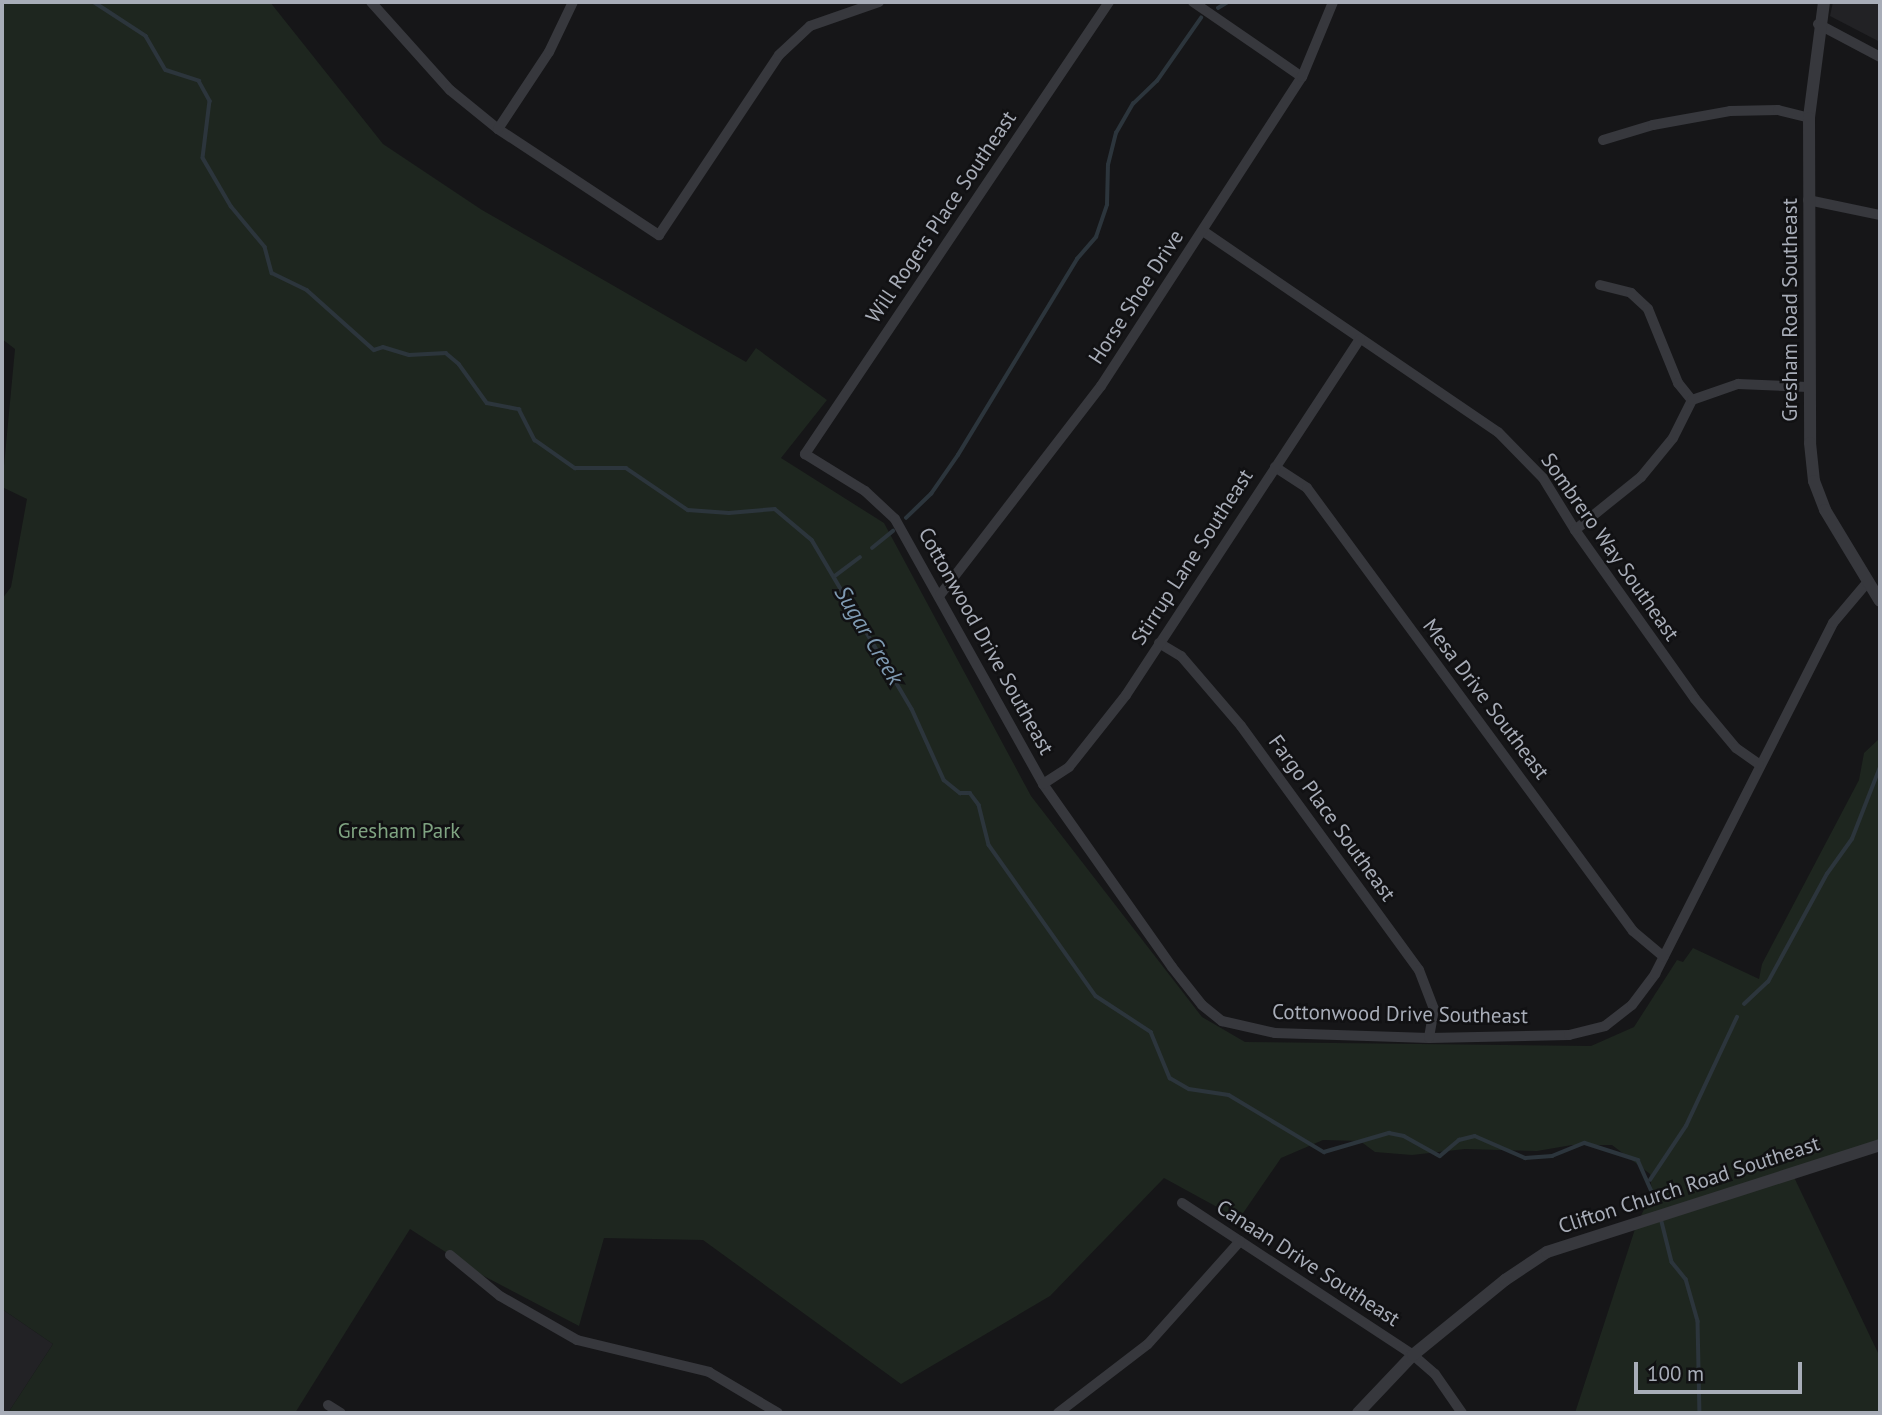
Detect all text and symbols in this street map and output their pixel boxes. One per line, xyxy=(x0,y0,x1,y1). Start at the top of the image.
street label: Will Rogers Place Southeast xyxy=(861,106,1021,328)
street label: Gresham Road Southeast xyxy=(1777,198,1803,422)
street label: Horse Shoe Drive xyxy=(1083,225,1189,369)
street label: Sombrero Way Southeast xyxy=(1535,448,1685,646)
street label: Stirrup Lane Southeast xyxy=(1126,464,1258,650)
street label: Cottonwood Drive Southeast xyxy=(913,523,1059,759)
water label: Sugar Creek xyxy=(829,580,909,690)
street label: Mesa Drive Southeast xyxy=(1418,614,1554,784)
street label: Fargo Place Southeast xyxy=(1263,730,1401,906)
park label: Gresham Park xyxy=(338,818,460,844)
street label: Cottonwood Drive Southeast xyxy=(1272,999,1528,1029)
street label: Clifton Church Road Southeast xyxy=(1555,1131,1823,1239)
street label: Canaan Drive Southeast xyxy=(1212,1194,1404,1332)
scale bar xyxy=(1637,1348,1805,1392)
text: 100 m xyxy=(1647,1360,1704,1387)

